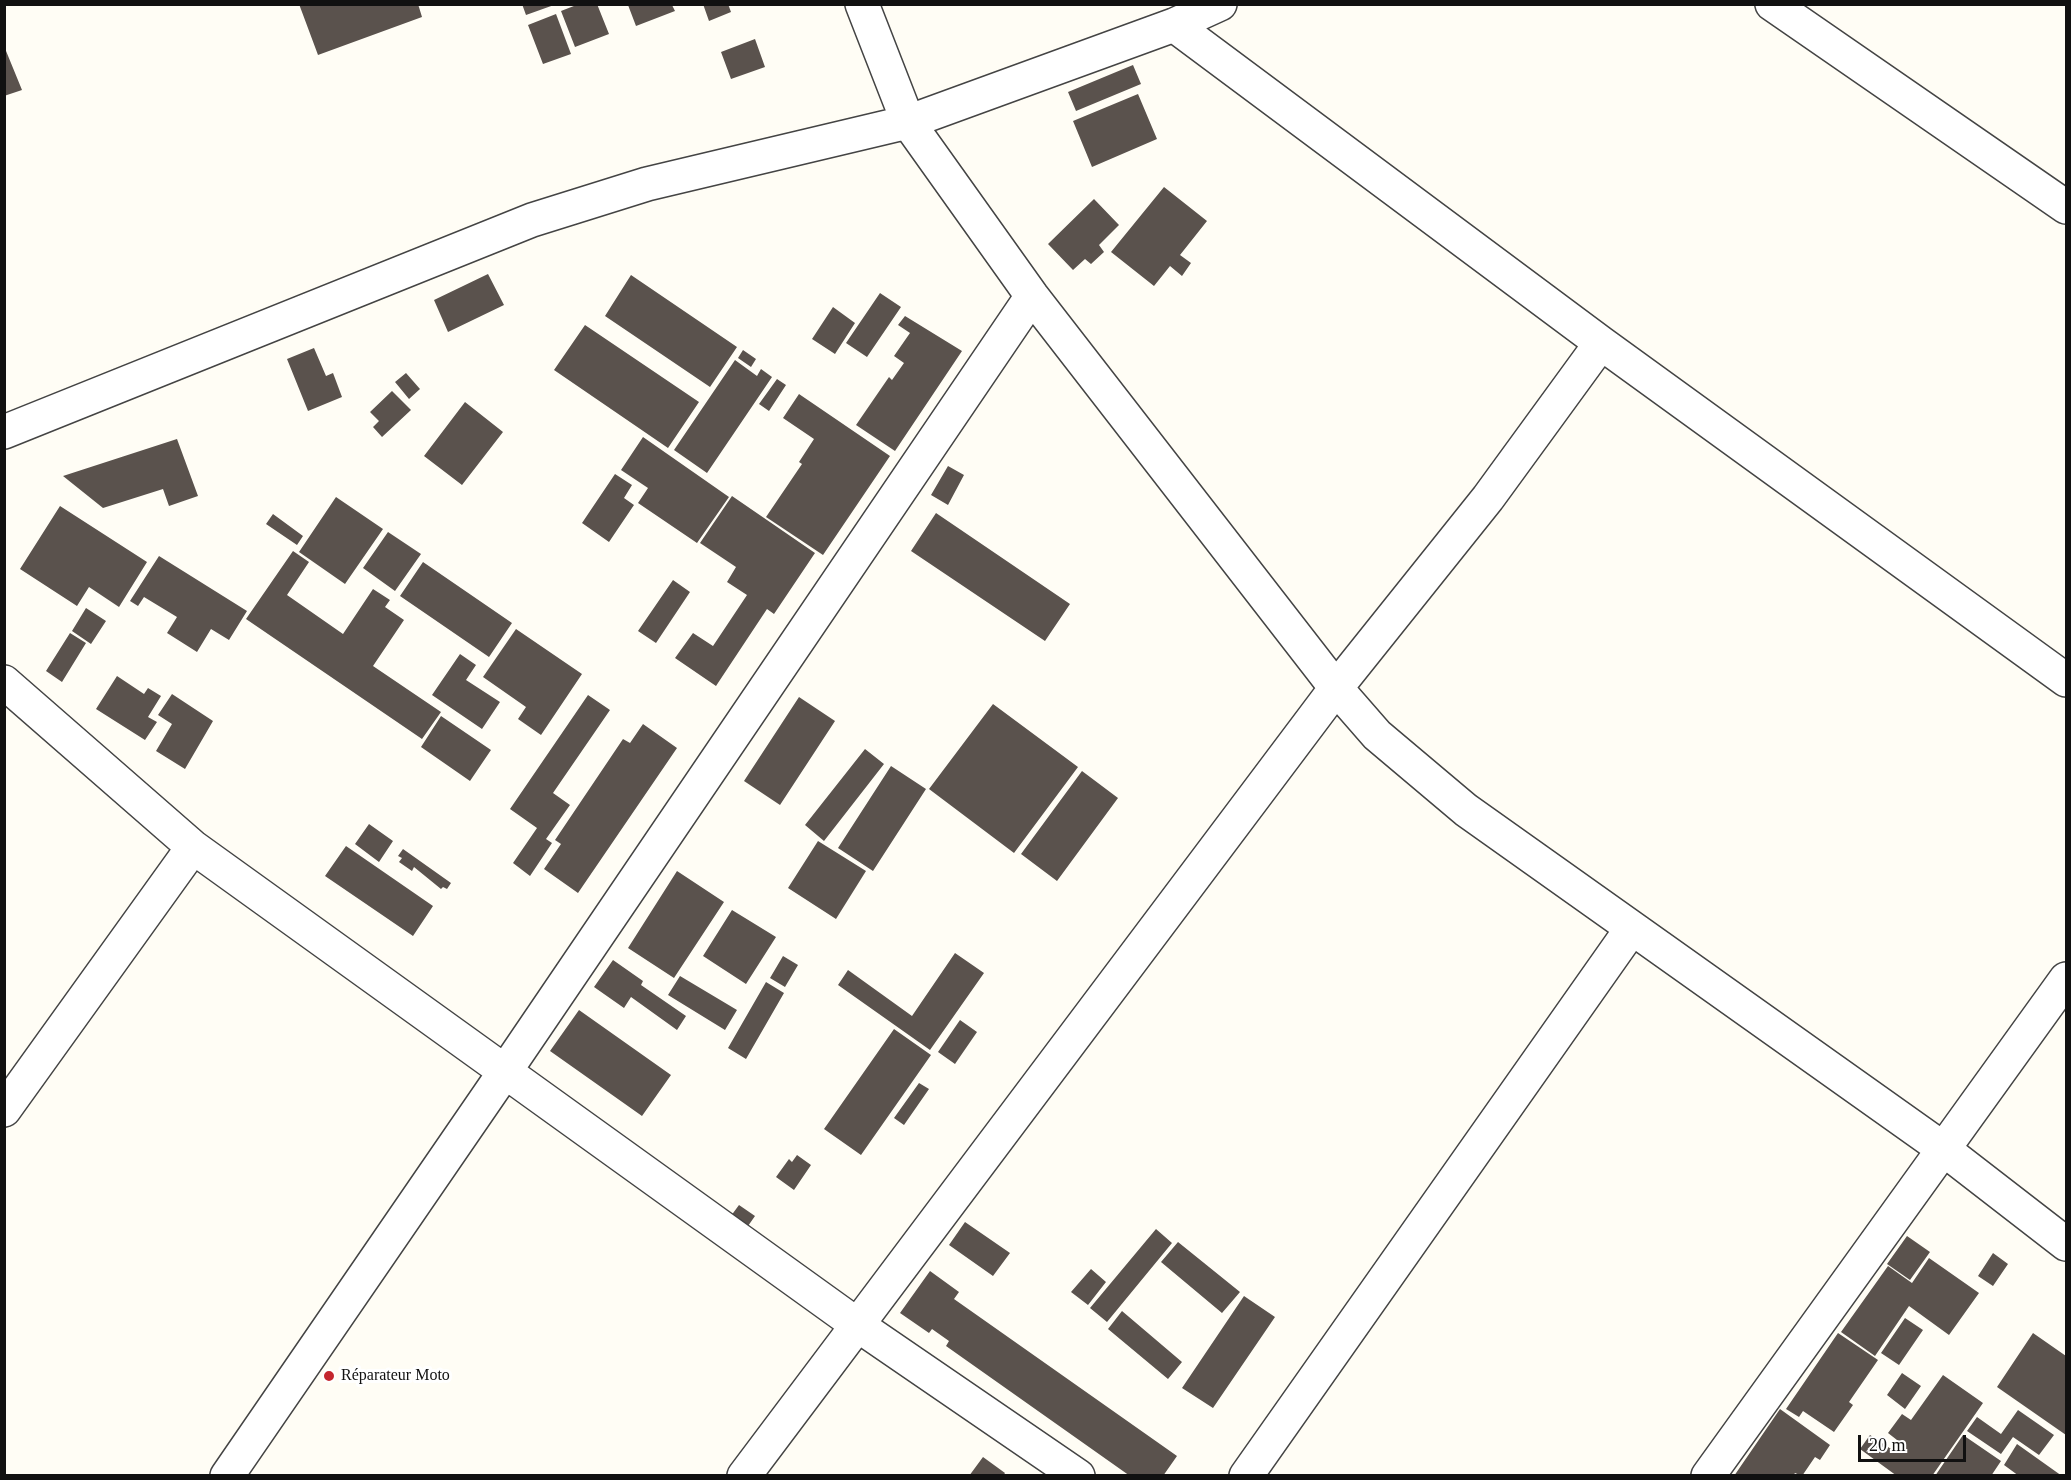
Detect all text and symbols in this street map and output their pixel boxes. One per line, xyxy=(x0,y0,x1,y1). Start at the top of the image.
place label: Réparateur Moto xyxy=(341,1366,450,1386)
marker: Réparateur Moto xyxy=(322,1369,336,1383)
scale bar xyxy=(1861,1423,1969,1461)
text: 20 m xyxy=(1869,1435,1906,1455)

